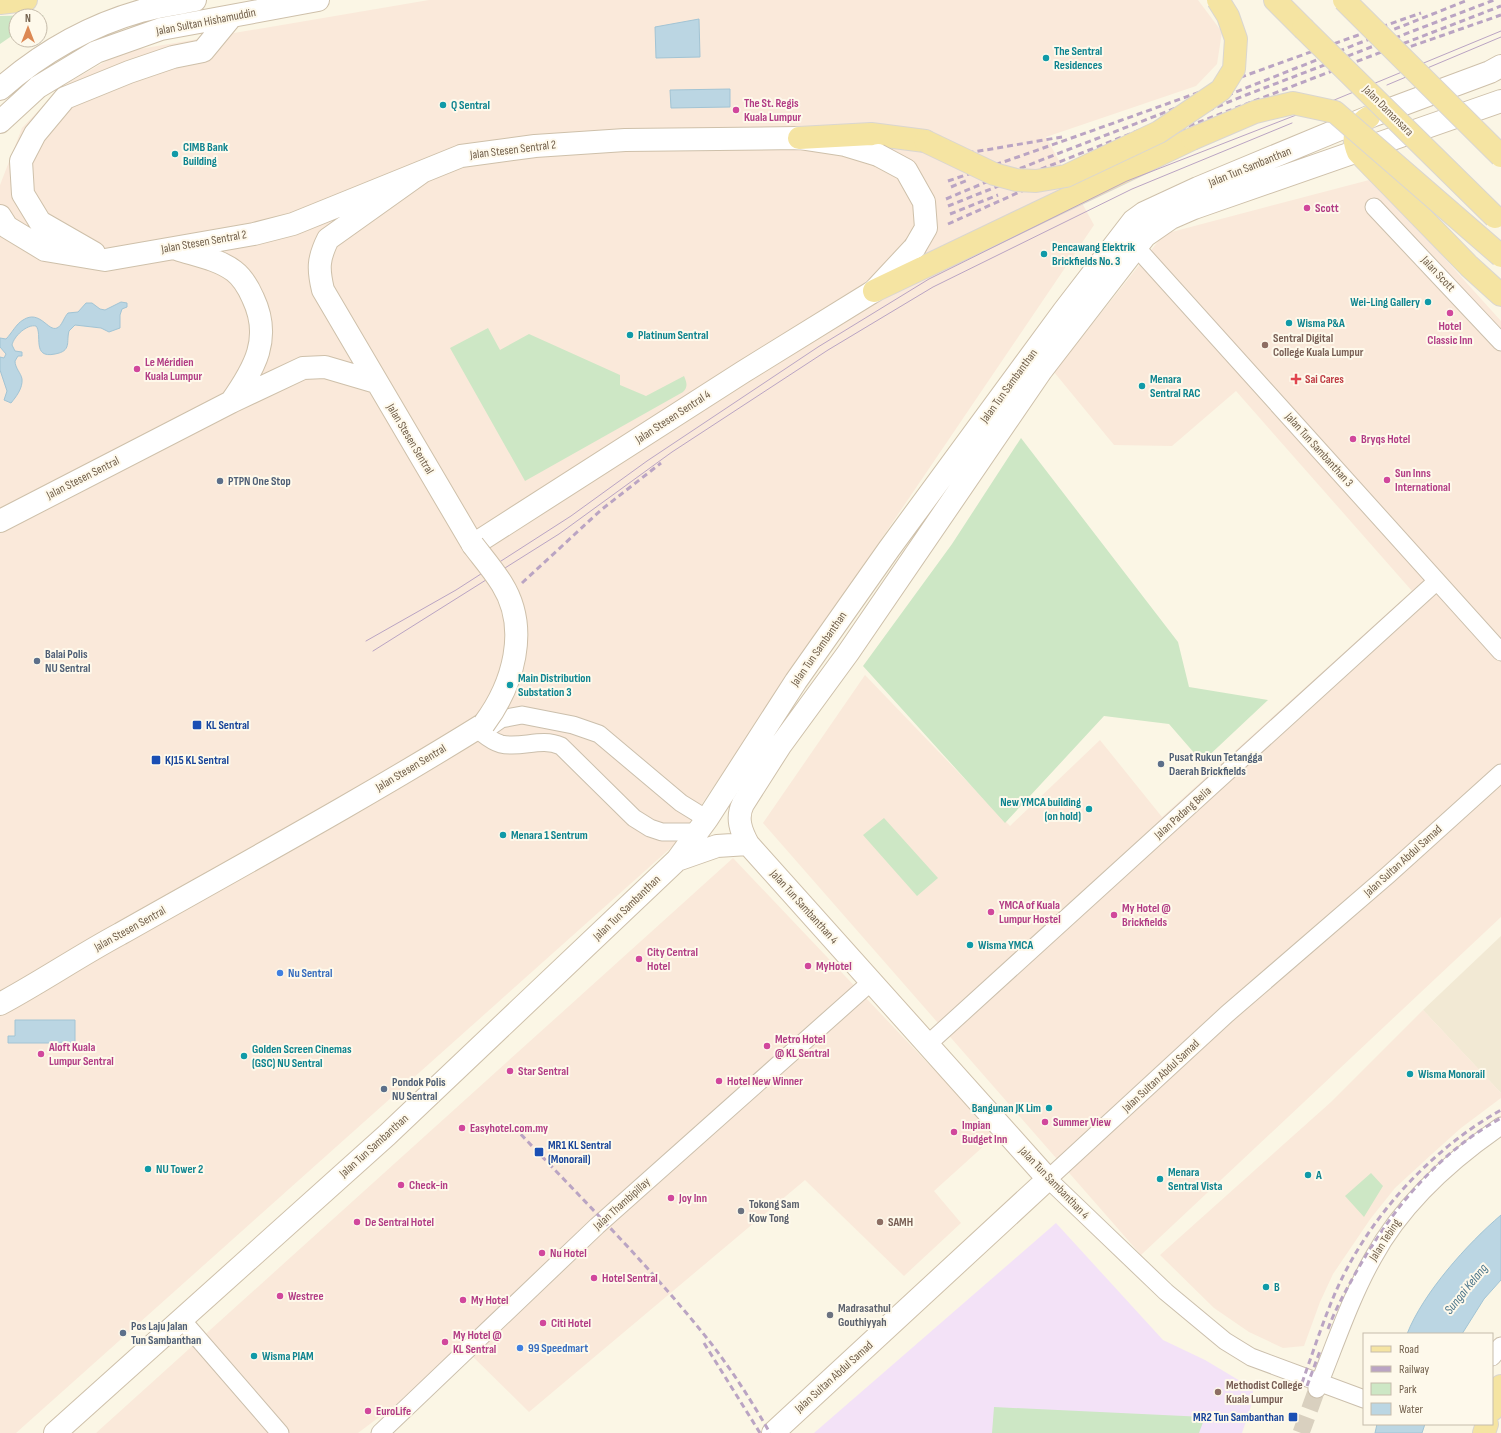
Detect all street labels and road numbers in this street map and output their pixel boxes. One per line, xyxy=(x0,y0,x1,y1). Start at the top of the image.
street label: Jalan Sultan Hishamuddin xyxy=(154,5,257,39)
street label: Jalan Damansara xyxy=(1359,82,1417,140)
street label: Jalan Stesen Sentral 2 xyxy=(468,137,557,163)
street label: Jalan Tun Sambanthan xyxy=(1206,144,1294,191)
street label: Jalan Stesen Sentral 2 xyxy=(159,227,248,257)
street label: Jalan Scott xyxy=(1417,252,1458,295)
street label: Jalan Tun Sambanthan xyxy=(977,346,1041,427)
street label: Jalan Stesen Sentral 4 xyxy=(632,387,713,447)
street label: Jalan Stesen Sentral xyxy=(383,400,437,477)
street label: Jalan Tun Sambanthan 3 xyxy=(1281,409,1356,490)
street label: Jalan Stesen Sentral xyxy=(43,453,122,503)
street label: Jalan Tun Sambanthan xyxy=(787,609,850,690)
street label: Jalan Stesen Sentral xyxy=(372,741,449,795)
street label: Jalan Padang Belia xyxy=(1151,783,1215,843)
street label: Jalan Sultan Abdul Samad xyxy=(1360,822,1445,901)
street label: Jalan Tun Sambanthan 4 xyxy=(766,866,841,947)
street label: Jalan Tun Sambanthan xyxy=(589,872,664,945)
street label: Jalan Stesen Sentral xyxy=(91,903,168,955)
street label: Jalan Sultan Abdul Samad xyxy=(1119,1036,1203,1116)
street label: Jalan Tun Sambanthan xyxy=(336,1111,412,1182)
street label: Jalan Tun Sambanthan 4 xyxy=(1015,1143,1092,1222)
street label: Jalan Thambipillay xyxy=(590,1174,654,1234)
street label: Jalan Tebing xyxy=(1365,1216,1404,1265)
street label: Jalan Sultan Abdul Samad xyxy=(791,1338,876,1417)

